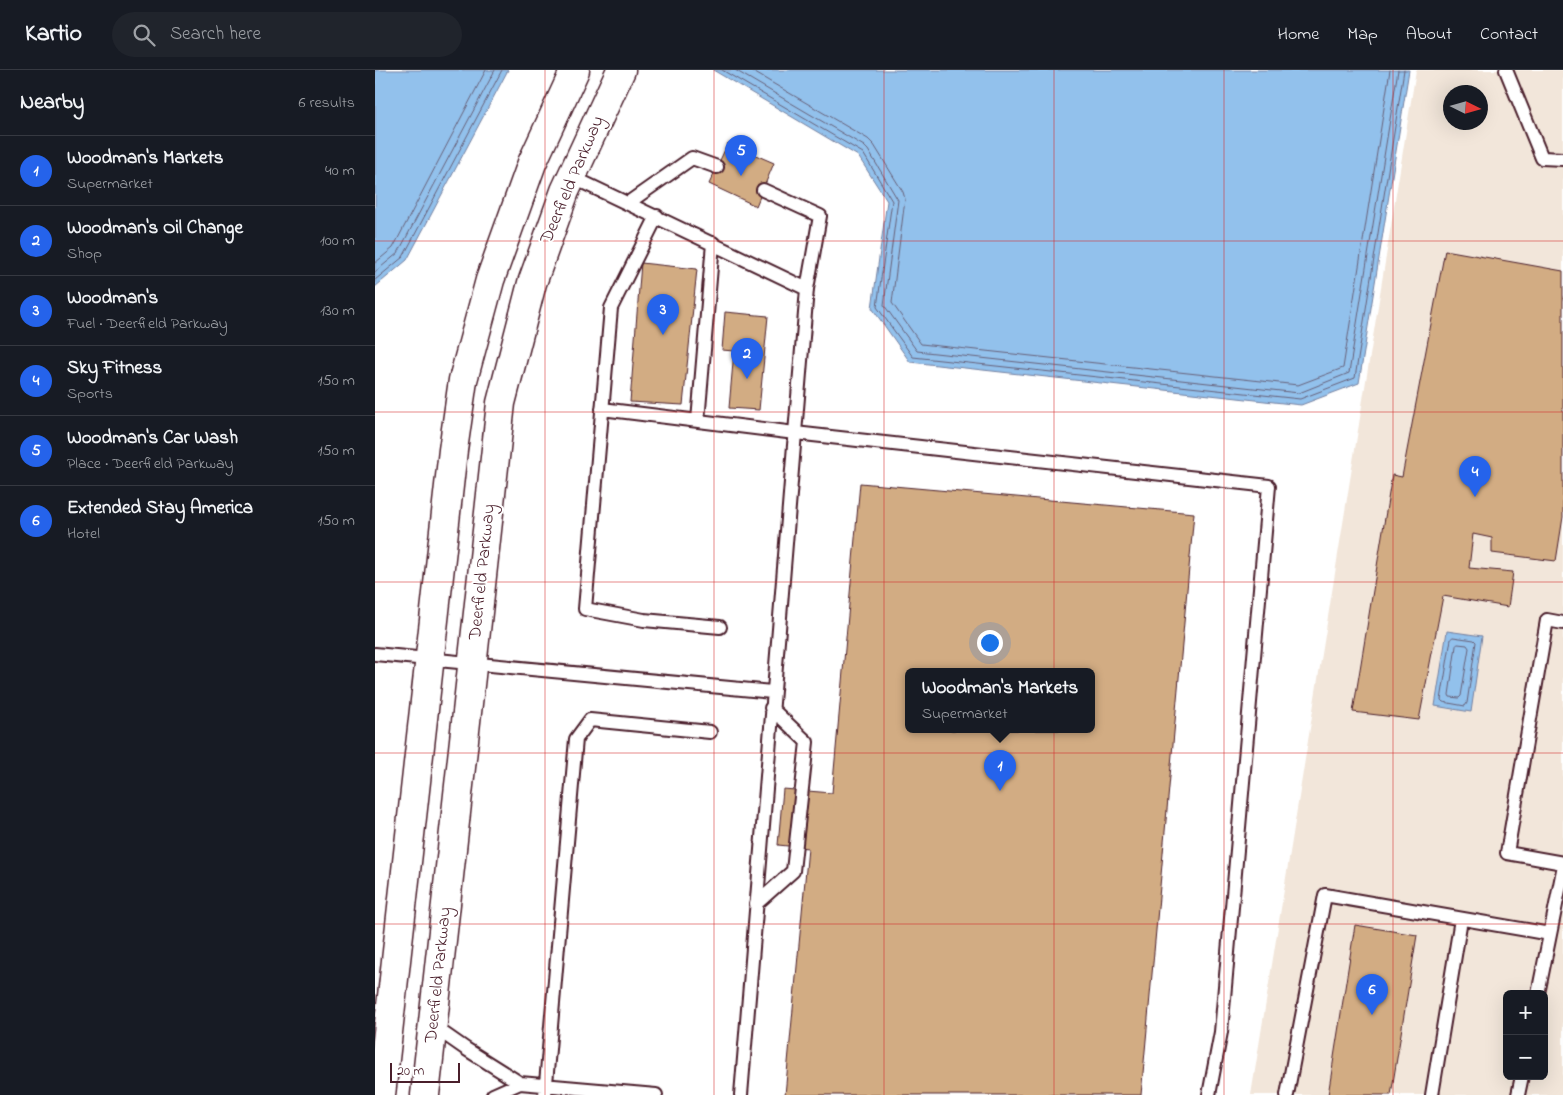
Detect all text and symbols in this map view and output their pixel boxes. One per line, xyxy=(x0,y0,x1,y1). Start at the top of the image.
search box xyxy=(112,12,462,57)
text: Kartio xyxy=(25,17,82,52)
icon: search xyxy=(130,21,158,49)
text: Search here xyxy=(170,21,261,48)
text: Home xyxy=(1278,22,1319,48)
text: Map xyxy=(1347,22,1378,48)
text: About xyxy=(1406,22,1452,48)
text: Contact xyxy=(1480,22,1538,48)
north arrow xyxy=(1443,85,1488,130)
text: Nearby xyxy=(20,88,84,118)
text: 6 results xyxy=(298,91,355,115)
street label: Deerfield Parkway xyxy=(534,112,612,249)
pin: 5 xyxy=(725,135,757,176)
text: Woodman's Markets xyxy=(67,145,224,172)
text: 1 xyxy=(33,159,39,183)
text: 40 m xyxy=(325,159,355,183)
text: Supermarket xyxy=(67,172,153,196)
text: Woodman's Oil Change xyxy=(67,215,243,242)
text: 2 xyxy=(32,229,40,253)
text: 100 m xyxy=(320,229,355,253)
text: Shop xyxy=(67,242,102,266)
text: Woodman's xyxy=(67,285,158,312)
pin: 3 xyxy=(647,294,679,335)
text: 3 xyxy=(33,299,39,323)
text: 130 m xyxy=(320,299,355,323)
text: Fuel · Deerfield Parkway xyxy=(67,312,228,336)
pin: 2 xyxy=(731,338,763,379)
text: Sky Fitness xyxy=(67,355,162,382)
text: 4 xyxy=(33,369,39,393)
text: 150 m xyxy=(317,369,355,393)
text: Sports xyxy=(67,382,113,406)
text: Woodman's Car Wash xyxy=(67,425,238,452)
text: 5 xyxy=(31,439,41,463)
text: 150 m xyxy=(317,439,355,463)
text: Place · Deerfield Parkway xyxy=(67,452,233,476)
pin: 4 xyxy=(1459,456,1491,497)
text: Extended Stay America xyxy=(67,495,253,522)
street label: Deerfield Parkway xyxy=(463,503,503,642)
text: 6 xyxy=(32,509,40,533)
text: 150 m xyxy=(317,509,355,533)
text: Hotel xyxy=(67,522,100,546)
your location xyxy=(977,630,1003,656)
popup xyxy=(905,668,1095,733)
text: Woodman's Markets xyxy=(922,675,1078,702)
text: Supermarket xyxy=(922,702,1008,726)
pin: 1 xyxy=(984,750,1016,791)
street label: Deerfield Parkway xyxy=(419,906,459,1045)
pin: 6 xyxy=(1356,974,1388,1015)
map controls xyxy=(1503,990,1548,1080)
button: + xyxy=(1503,990,1548,1035)
button: − xyxy=(1503,1035,1548,1080)
scale bar xyxy=(390,1060,460,1083)
text: 20 m xyxy=(397,1061,424,1082)

